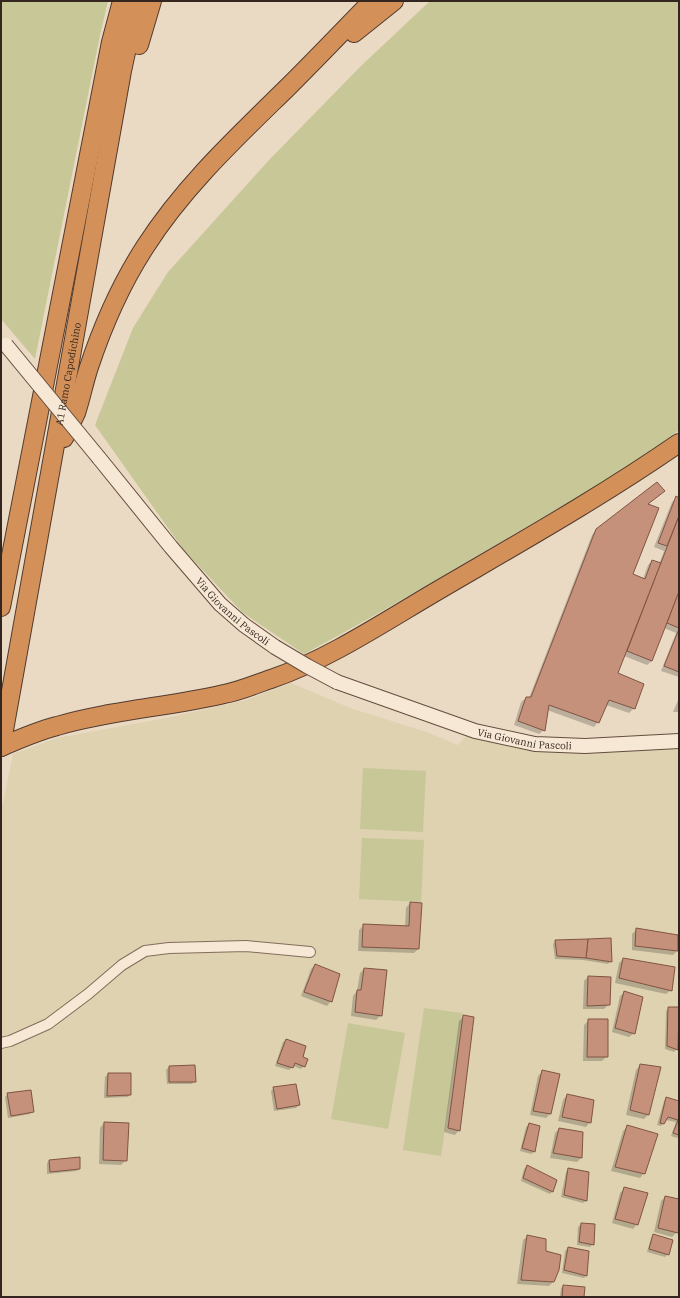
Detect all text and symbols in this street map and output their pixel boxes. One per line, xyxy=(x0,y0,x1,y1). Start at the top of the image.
street label: A1 Ramo Capodichino xyxy=(52,321,83,427)
street label: Via Giovanni Pascoli xyxy=(193,574,272,648)
street label: Via Giovanni Pascoli xyxy=(476,725,572,752)

